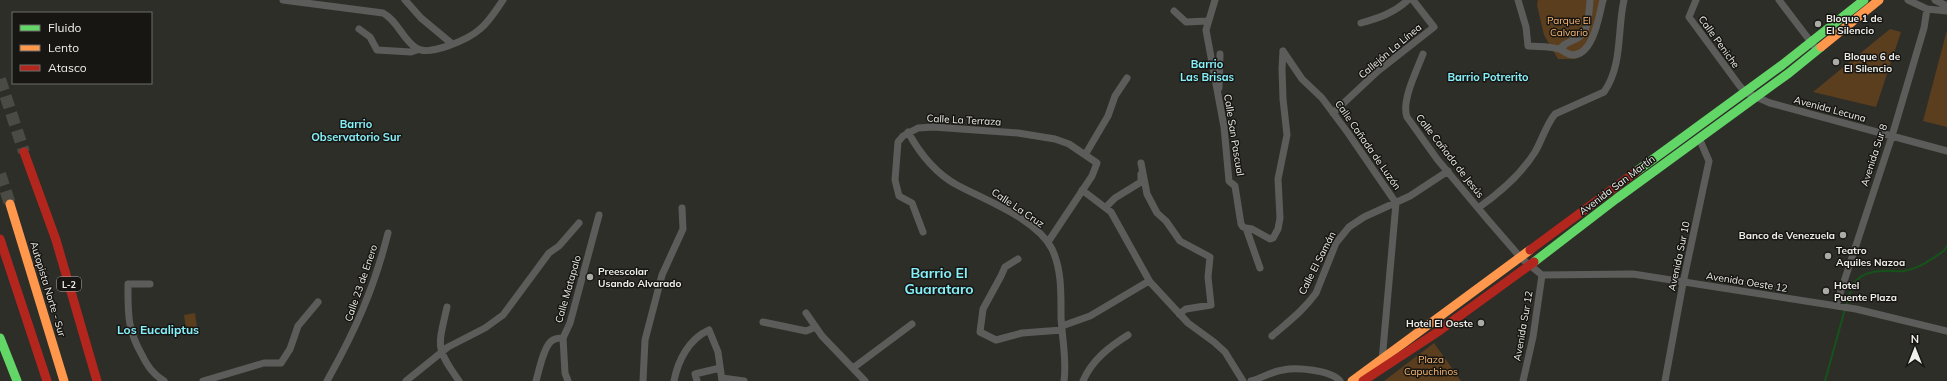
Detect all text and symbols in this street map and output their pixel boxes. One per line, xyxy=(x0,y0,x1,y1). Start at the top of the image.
legend xyxy=(12,12,152,84)
place label: Bloque 1 de El Silencio xyxy=(1826,12,1883,37)
street label: Calle Peniche xyxy=(1696,13,1742,71)
park label: Parque El Calvario xyxy=(1547,14,1591,39)
marker: Bloque 1 de El Silencio xyxy=(1813,19,1823,29)
text: Fluido xyxy=(48,20,82,35)
street label: Callejón La Línea xyxy=(1356,21,1424,81)
text: Lento xyxy=(48,40,79,55)
place label: Bloque 6 de El Silencio xyxy=(1844,50,1901,75)
district label: Barrio Las Brisas xyxy=(1180,57,1235,84)
marker: Bloque 6 de El Silencio xyxy=(1831,57,1841,67)
text: Atasco xyxy=(48,60,87,75)
district label: Barrio Potrerito xyxy=(1447,70,1529,84)
street label: Calle San Pascual xyxy=(1221,93,1247,177)
street label: Avenida Lecuna xyxy=(1793,93,1867,125)
street label: Calle Cañada de Luzón xyxy=(1332,98,1404,192)
street label: Calle Cañada de Jesús xyxy=(1413,111,1487,201)
street label: Calle La Terraza xyxy=(926,112,1002,128)
district label: Barrio Observatorio Sur xyxy=(311,117,402,144)
street label: Avenida Sur 8 xyxy=(1858,122,1890,188)
street label: Avenida San Martín xyxy=(1577,152,1658,218)
street label: Calle La Cruz xyxy=(989,186,1047,230)
street label: Avenida Sur 10 xyxy=(1665,220,1693,292)
street label: Calle El Samán xyxy=(1295,229,1339,297)
place label: Banco de Venezuela xyxy=(1739,229,1835,242)
marker: Banco de Venezuela xyxy=(1838,230,1848,240)
street label: Autopista Norte - Sur xyxy=(27,240,69,338)
street label: Calle 23 de Enero xyxy=(342,243,380,323)
place label: Teatro Aquiles Nazoa xyxy=(1836,244,1905,269)
marker: Teatro Aquiles Nazoa xyxy=(1823,251,1833,261)
street label: Calle Matapalo xyxy=(552,253,584,324)
district label: Barrio El Guarataro xyxy=(904,264,974,298)
place label: Preescolar Usando Alvarado xyxy=(598,265,681,290)
street label: Avenida Oeste 12 xyxy=(1705,269,1789,295)
marker: Preescolar Usando Alvarado xyxy=(585,272,595,282)
road number: L-2 xyxy=(57,277,81,291)
place label: Hotel Puente Plaza xyxy=(1834,279,1897,304)
marker: Hotel Puente Plaza xyxy=(1821,286,1831,296)
street label: Avenida Sur 12 xyxy=(1510,290,1536,362)
place label: Hotel El Oeste xyxy=(1406,317,1474,330)
marker: Hotel El Oeste xyxy=(1476,318,1486,328)
district label: Los Eucaliptus xyxy=(117,322,199,337)
north arrow xyxy=(1895,329,1935,369)
text: N xyxy=(1911,332,1919,346)
park label: Plaza Capuchinos xyxy=(1404,353,1458,378)

